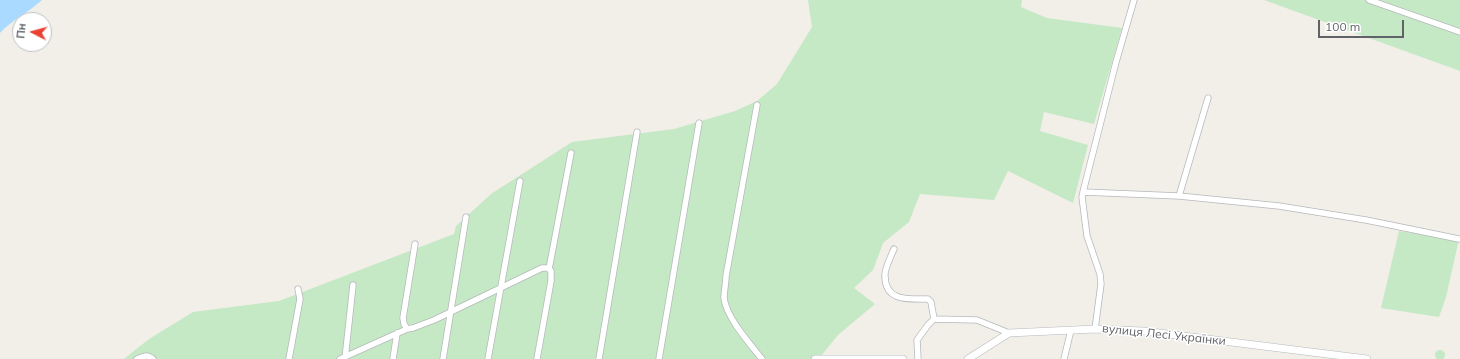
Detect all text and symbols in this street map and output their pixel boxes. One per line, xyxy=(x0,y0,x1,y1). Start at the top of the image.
north arrow xyxy=(12,12,52,52)
scale bar xyxy=(1320,12,1406,38)
text: 100 m xyxy=(1325,19,1360,34)
text: Пн xyxy=(13,23,29,39)
street label: вулиця Лесі Українки xyxy=(1101,321,1227,349)

